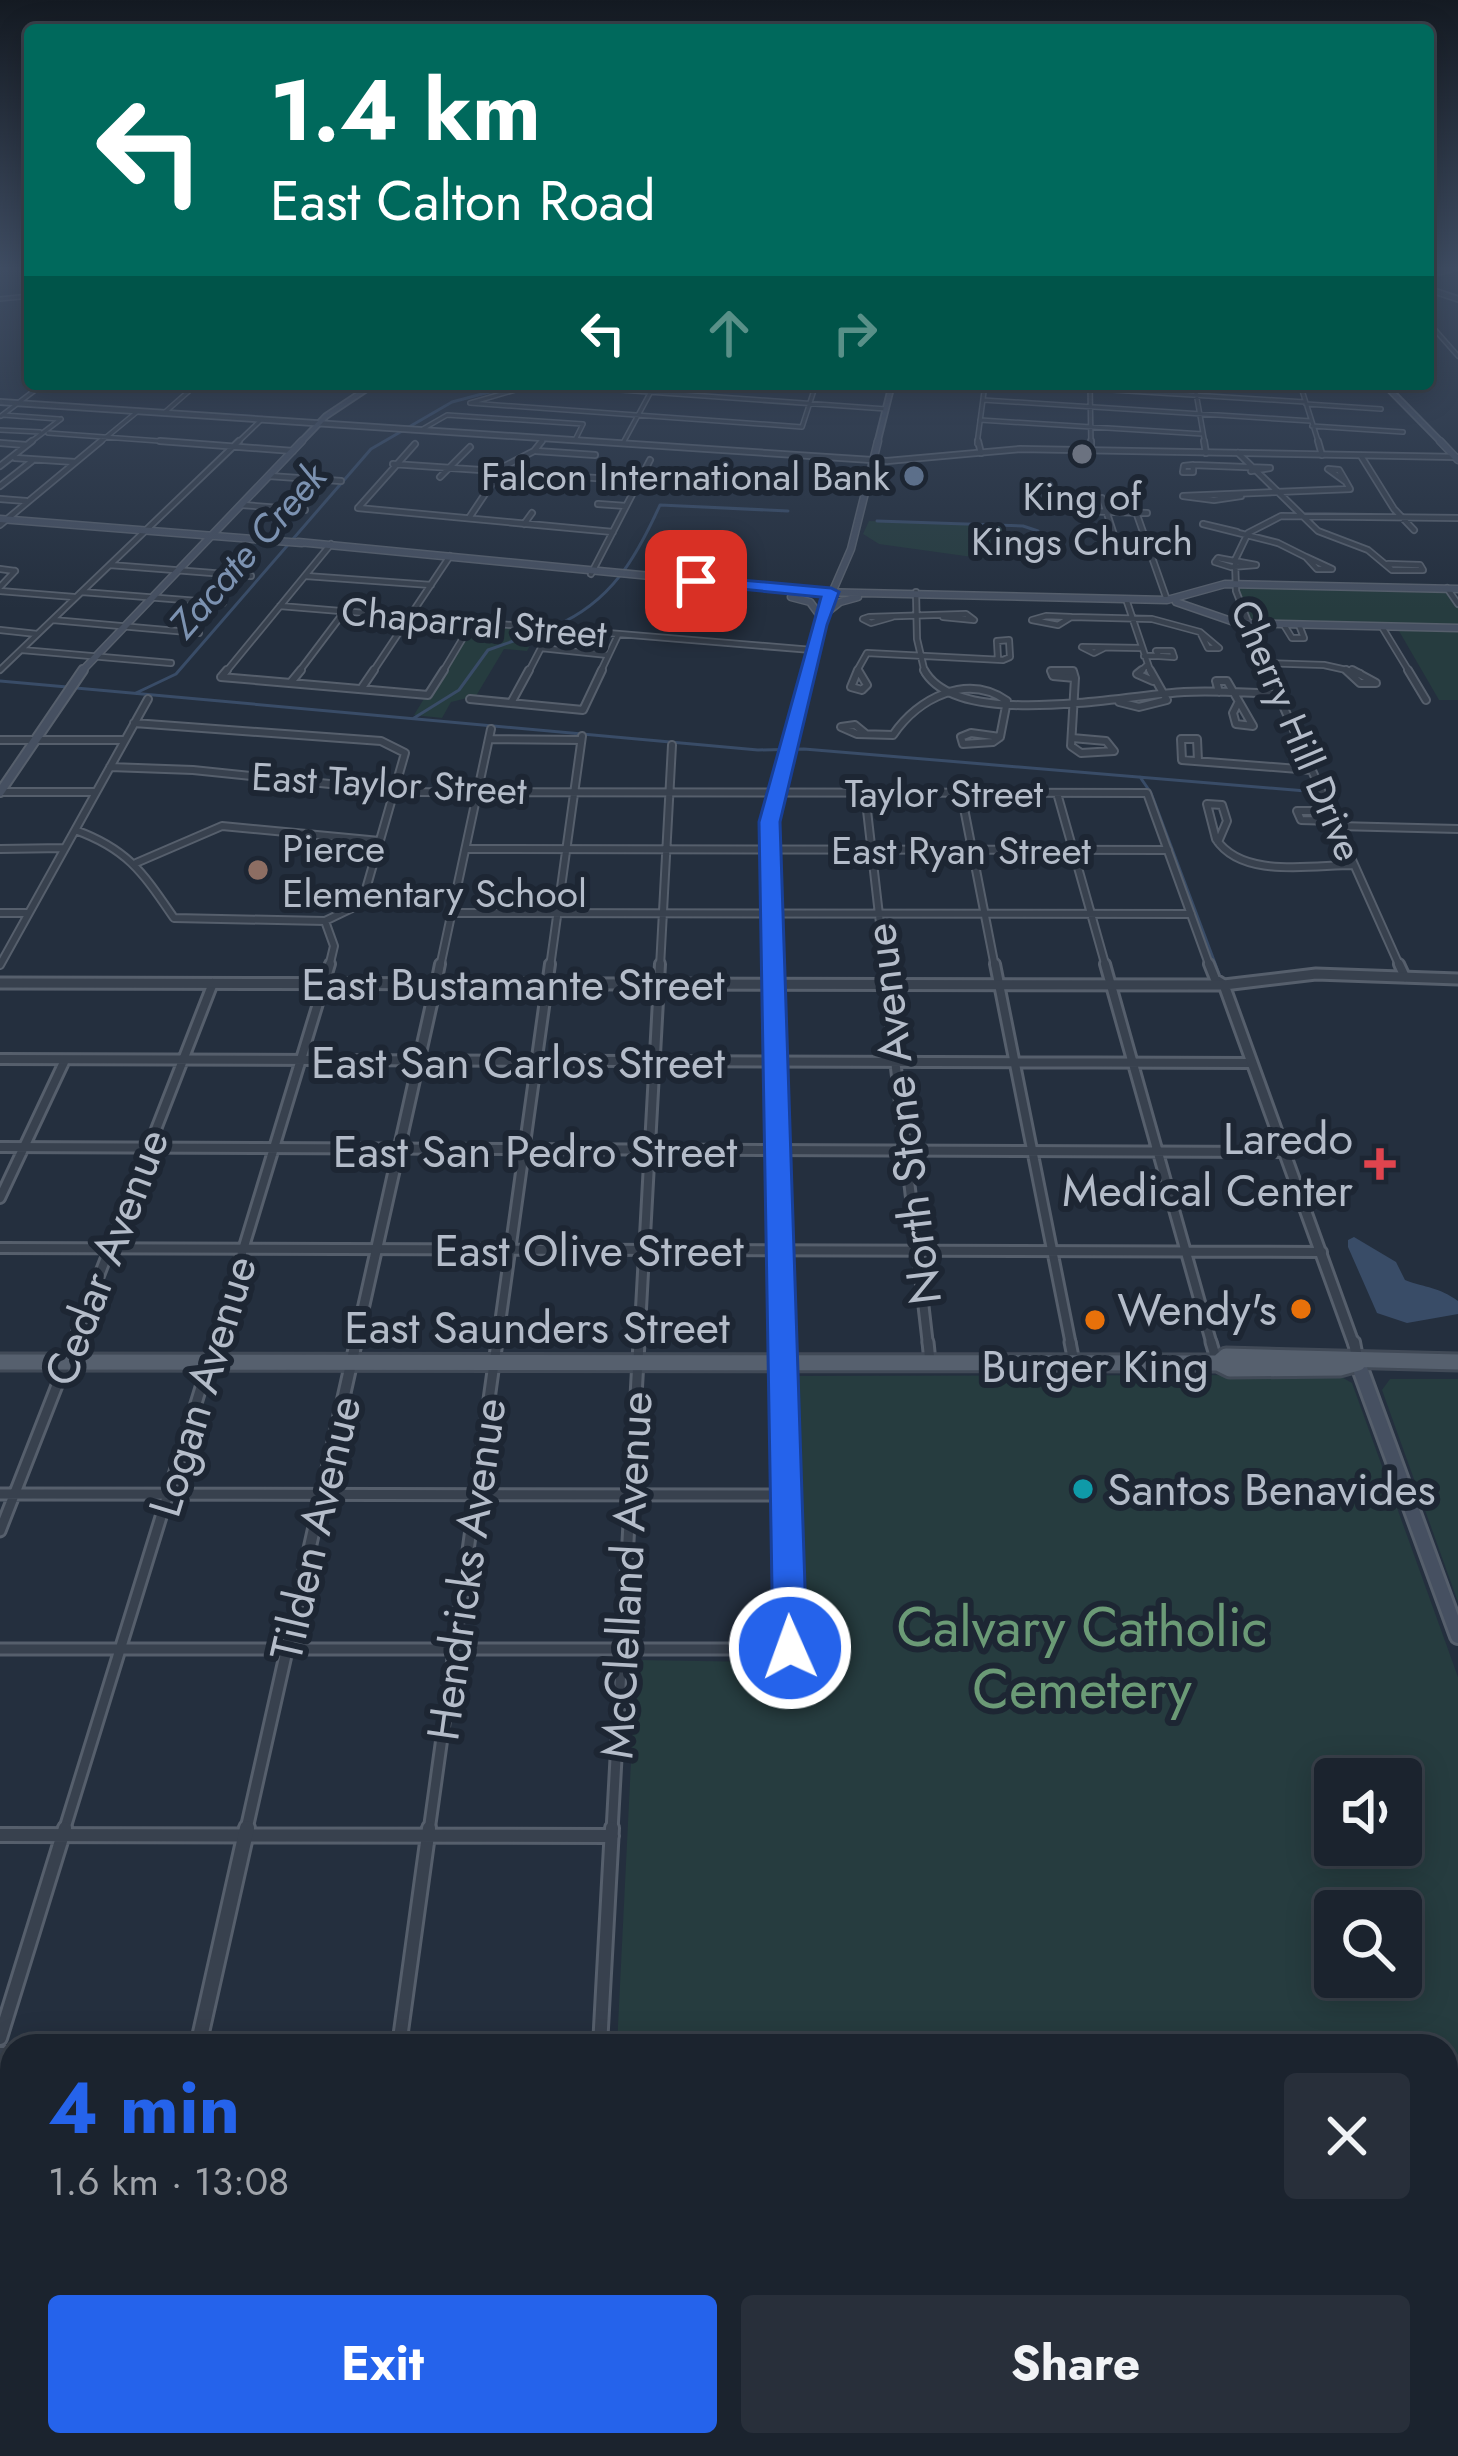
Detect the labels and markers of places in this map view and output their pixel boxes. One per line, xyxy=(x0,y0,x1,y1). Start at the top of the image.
marker: King of Kings Church xyxy=(1069,441,1095,467)
place label: Falcon International Bank xyxy=(481,448,891,505)
marker: Falcon International Bank xyxy=(901,463,927,489)
place label: King of Kings Church xyxy=(971,468,1193,570)
pin xyxy=(645,530,747,632)
place label: Pierce Elementary School xyxy=(282,820,587,922)
marker: Pierce Elementary School xyxy=(245,857,271,883)
place label: Laredo Medical Center xyxy=(1062,1106,1354,1223)
marker: Laredo Medical Center xyxy=(1364,1148,1396,1180)
place label: Wendy's xyxy=(1117,1277,1277,1342)
marker: Wendy's xyxy=(1288,1296,1314,1322)
marker: Burger King xyxy=(1082,1307,1108,1333)
place label: Burger King xyxy=(981,1334,1209,1399)
place label: Santos Benavides xyxy=(1107,1457,1436,1522)
marker: Santos Benavides xyxy=(1070,1476,1096,1502)

